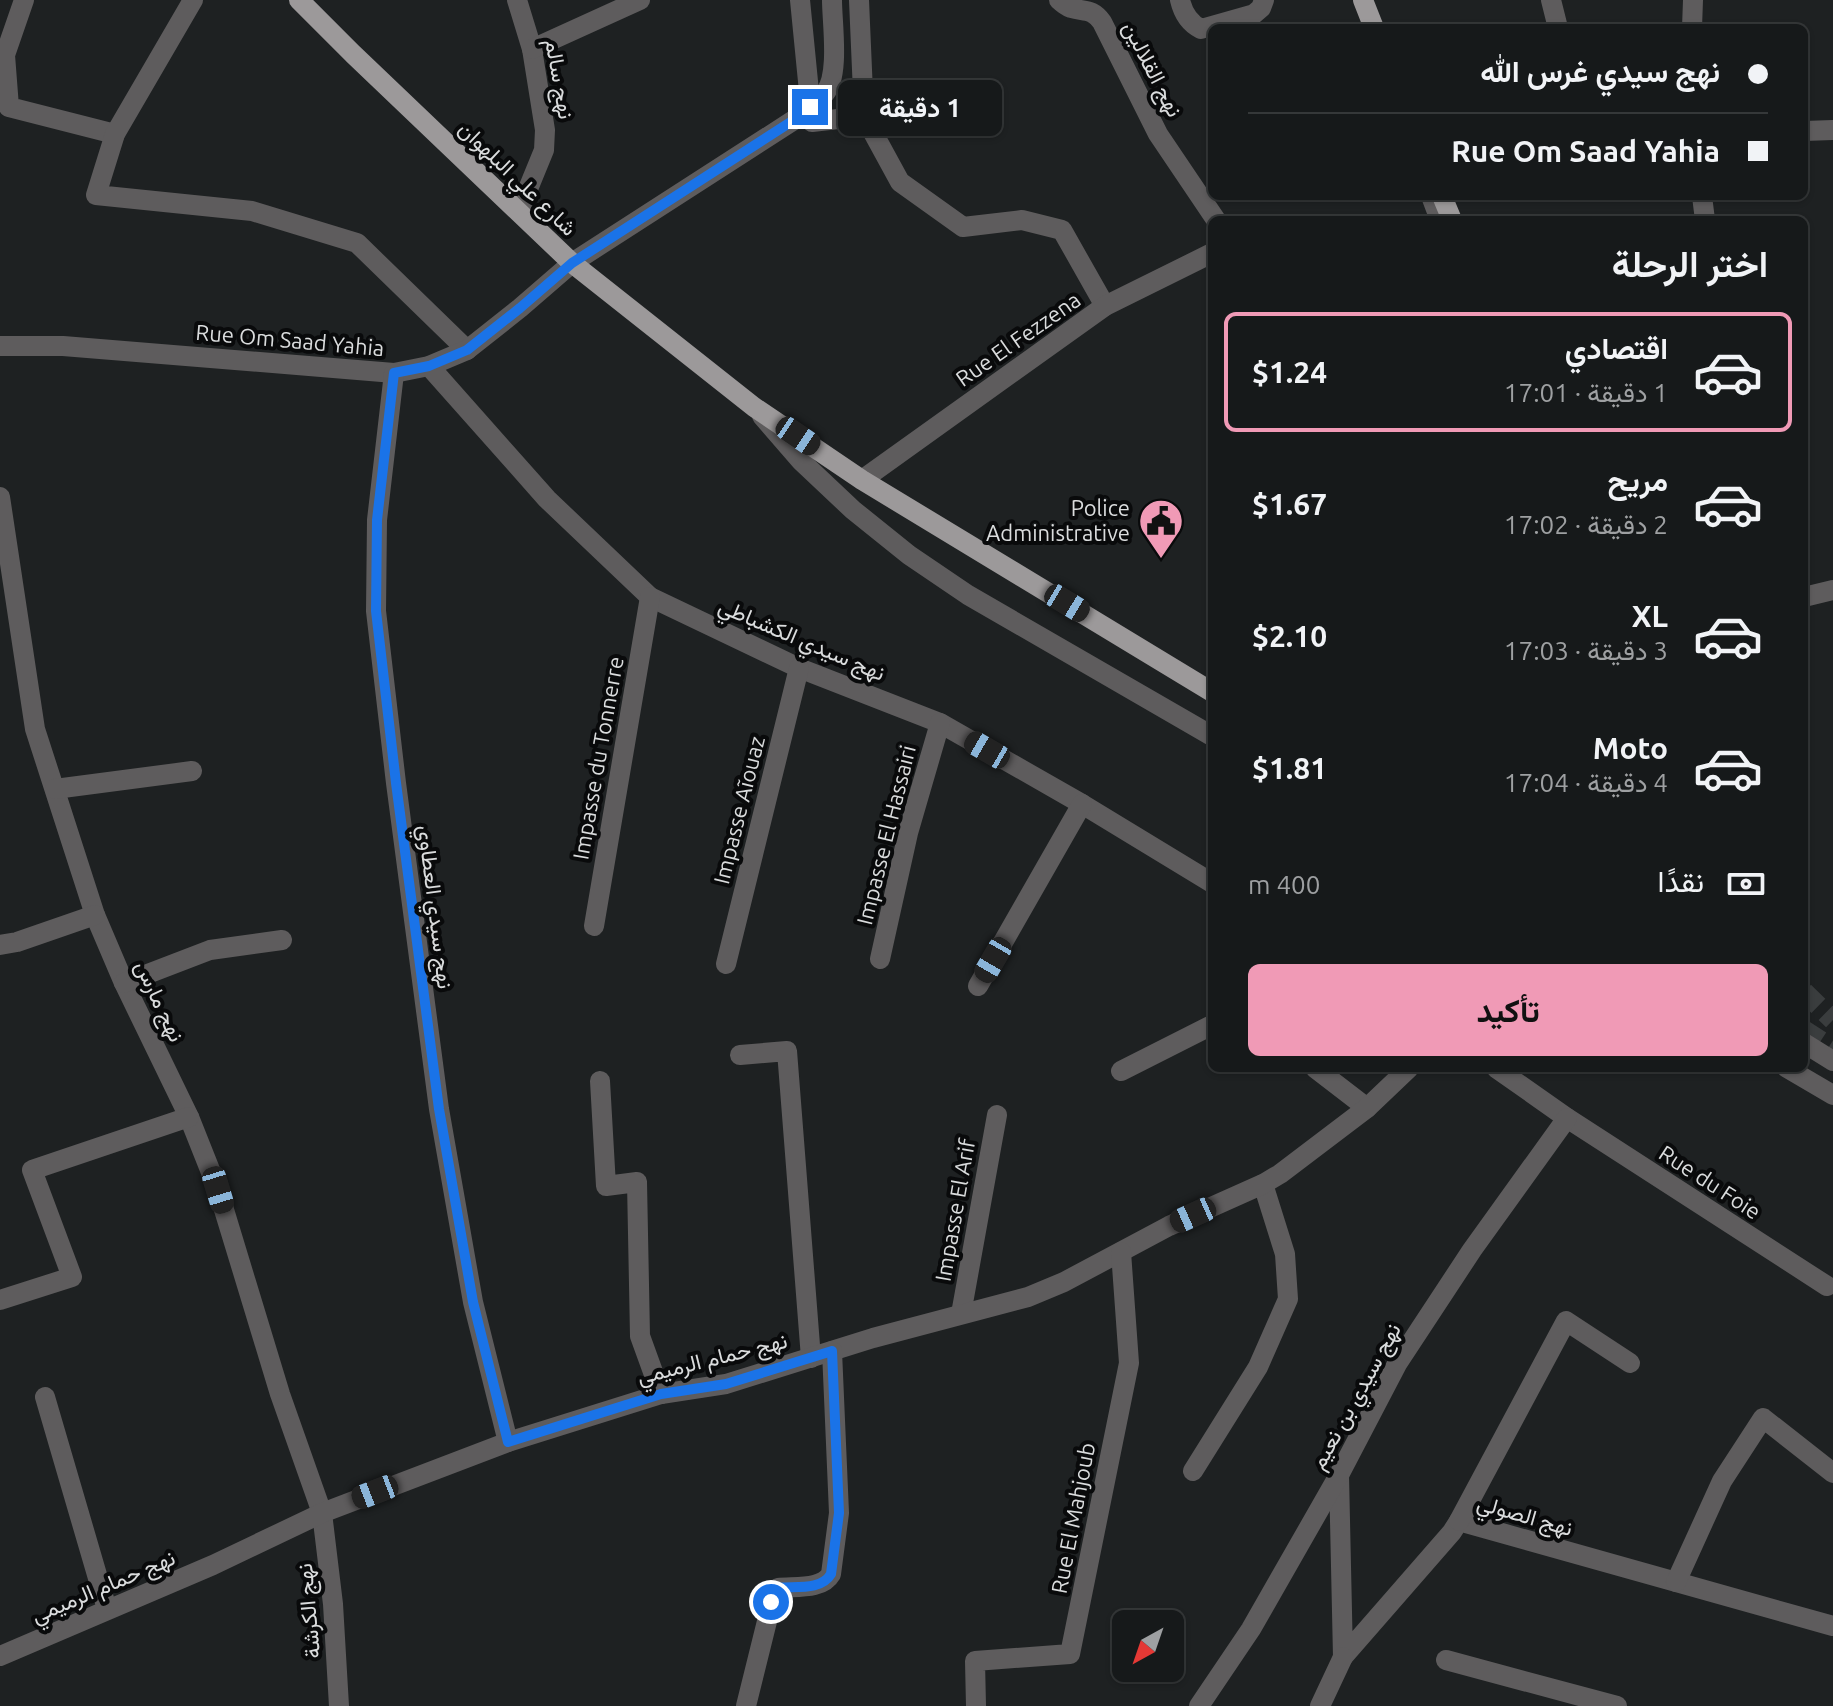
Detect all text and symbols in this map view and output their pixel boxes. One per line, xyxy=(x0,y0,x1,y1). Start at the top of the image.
street label: نهج القلالين xyxy=(1116,17,1188,122)
street label: نهج سالم xyxy=(538,37,580,121)
text: نهج سيدي غرس الله xyxy=(1480,54,1720,88)
callout: 1 دقيقة xyxy=(838,79,1002,135)
route end xyxy=(792,89,828,125)
text: 1 دقيقة xyxy=(879,93,961,122)
street label: شارع علي البلهوان xyxy=(449,115,582,245)
text: Rue Om Saad Yahia xyxy=(1451,134,1720,168)
text: اختر الرحلة xyxy=(1612,243,1768,284)
street label: Rue El Fezzena xyxy=(951,286,1085,391)
street label: Rue Om Saad Yahia xyxy=(195,319,385,360)
text: اقتصادي xyxy=(1565,331,1668,365)
icon: car xyxy=(1692,336,1764,408)
text: $1.24 xyxy=(1252,355,1327,389)
text: 1 دقيقة · 17:01 xyxy=(1504,378,1668,407)
car xyxy=(771,413,825,459)
text: مريح xyxy=(1608,463,1668,497)
icon: car xyxy=(1692,468,1764,540)
text: $1.67 xyxy=(1252,487,1327,521)
place label: Police Administrative xyxy=(986,495,1130,545)
public building icon: Police Administrative xyxy=(1137,497,1185,560)
text: 2 دقيقة · 17:02 xyxy=(1504,510,1668,539)
car xyxy=(1040,580,1094,626)
street label: نهج سيدي الكشباطي xyxy=(713,592,889,691)
text: XL xyxy=(1632,599,1668,633)
icon: car xyxy=(1692,600,1764,672)
text: $2.10 xyxy=(1252,619,1327,653)
text: 3 دقيقة · 17:03 xyxy=(1504,636,1668,665)
street label: Impasse du Tonnerre xyxy=(567,654,628,861)
car xyxy=(960,728,1014,772)
text: Moto xyxy=(1593,731,1668,765)
icon: car xyxy=(1692,732,1764,804)
street label: Impasse Aĩouaz xyxy=(708,733,769,886)
street label: Impasse El Hassairi xyxy=(851,742,920,927)
text: $1.81 xyxy=(1252,751,1327,785)
text: 4 دقيقة · 17:04 xyxy=(1504,768,1668,797)
street label: نهج سيدي العطاوي xyxy=(407,824,459,991)
icon: cash xyxy=(1724,862,1768,906)
text: نقدًا xyxy=(1658,864,1704,898)
text: 400 m xyxy=(1248,870,1320,899)
car xyxy=(971,933,1015,987)
street label: نهج مارس xyxy=(128,956,190,1047)
button: تأكيد xyxy=(1248,964,1768,1056)
street label: Impasse El Arif xyxy=(930,1136,979,1283)
street label: Rue du Foie xyxy=(1655,1140,1766,1224)
car xyxy=(200,1164,236,1216)
car xyxy=(1166,1194,1220,1236)
street label: نهج سيدي بن نعيم xyxy=(1304,1318,1411,1477)
street label: نهج حمام الرميمي xyxy=(634,1327,791,1395)
street label: Rue El Mahjoub xyxy=(1046,1440,1099,1595)
car xyxy=(348,1472,402,1512)
street label: نهج الصولي xyxy=(1473,1489,1576,1547)
street label: نهج حمام الرميمي xyxy=(27,1544,181,1634)
street label: نهج الكرشة xyxy=(291,1562,327,1660)
route start xyxy=(753,1584,789,1620)
north arrow xyxy=(1112,1610,1184,1682)
map controls xyxy=(1112,1610,1184,1682)

